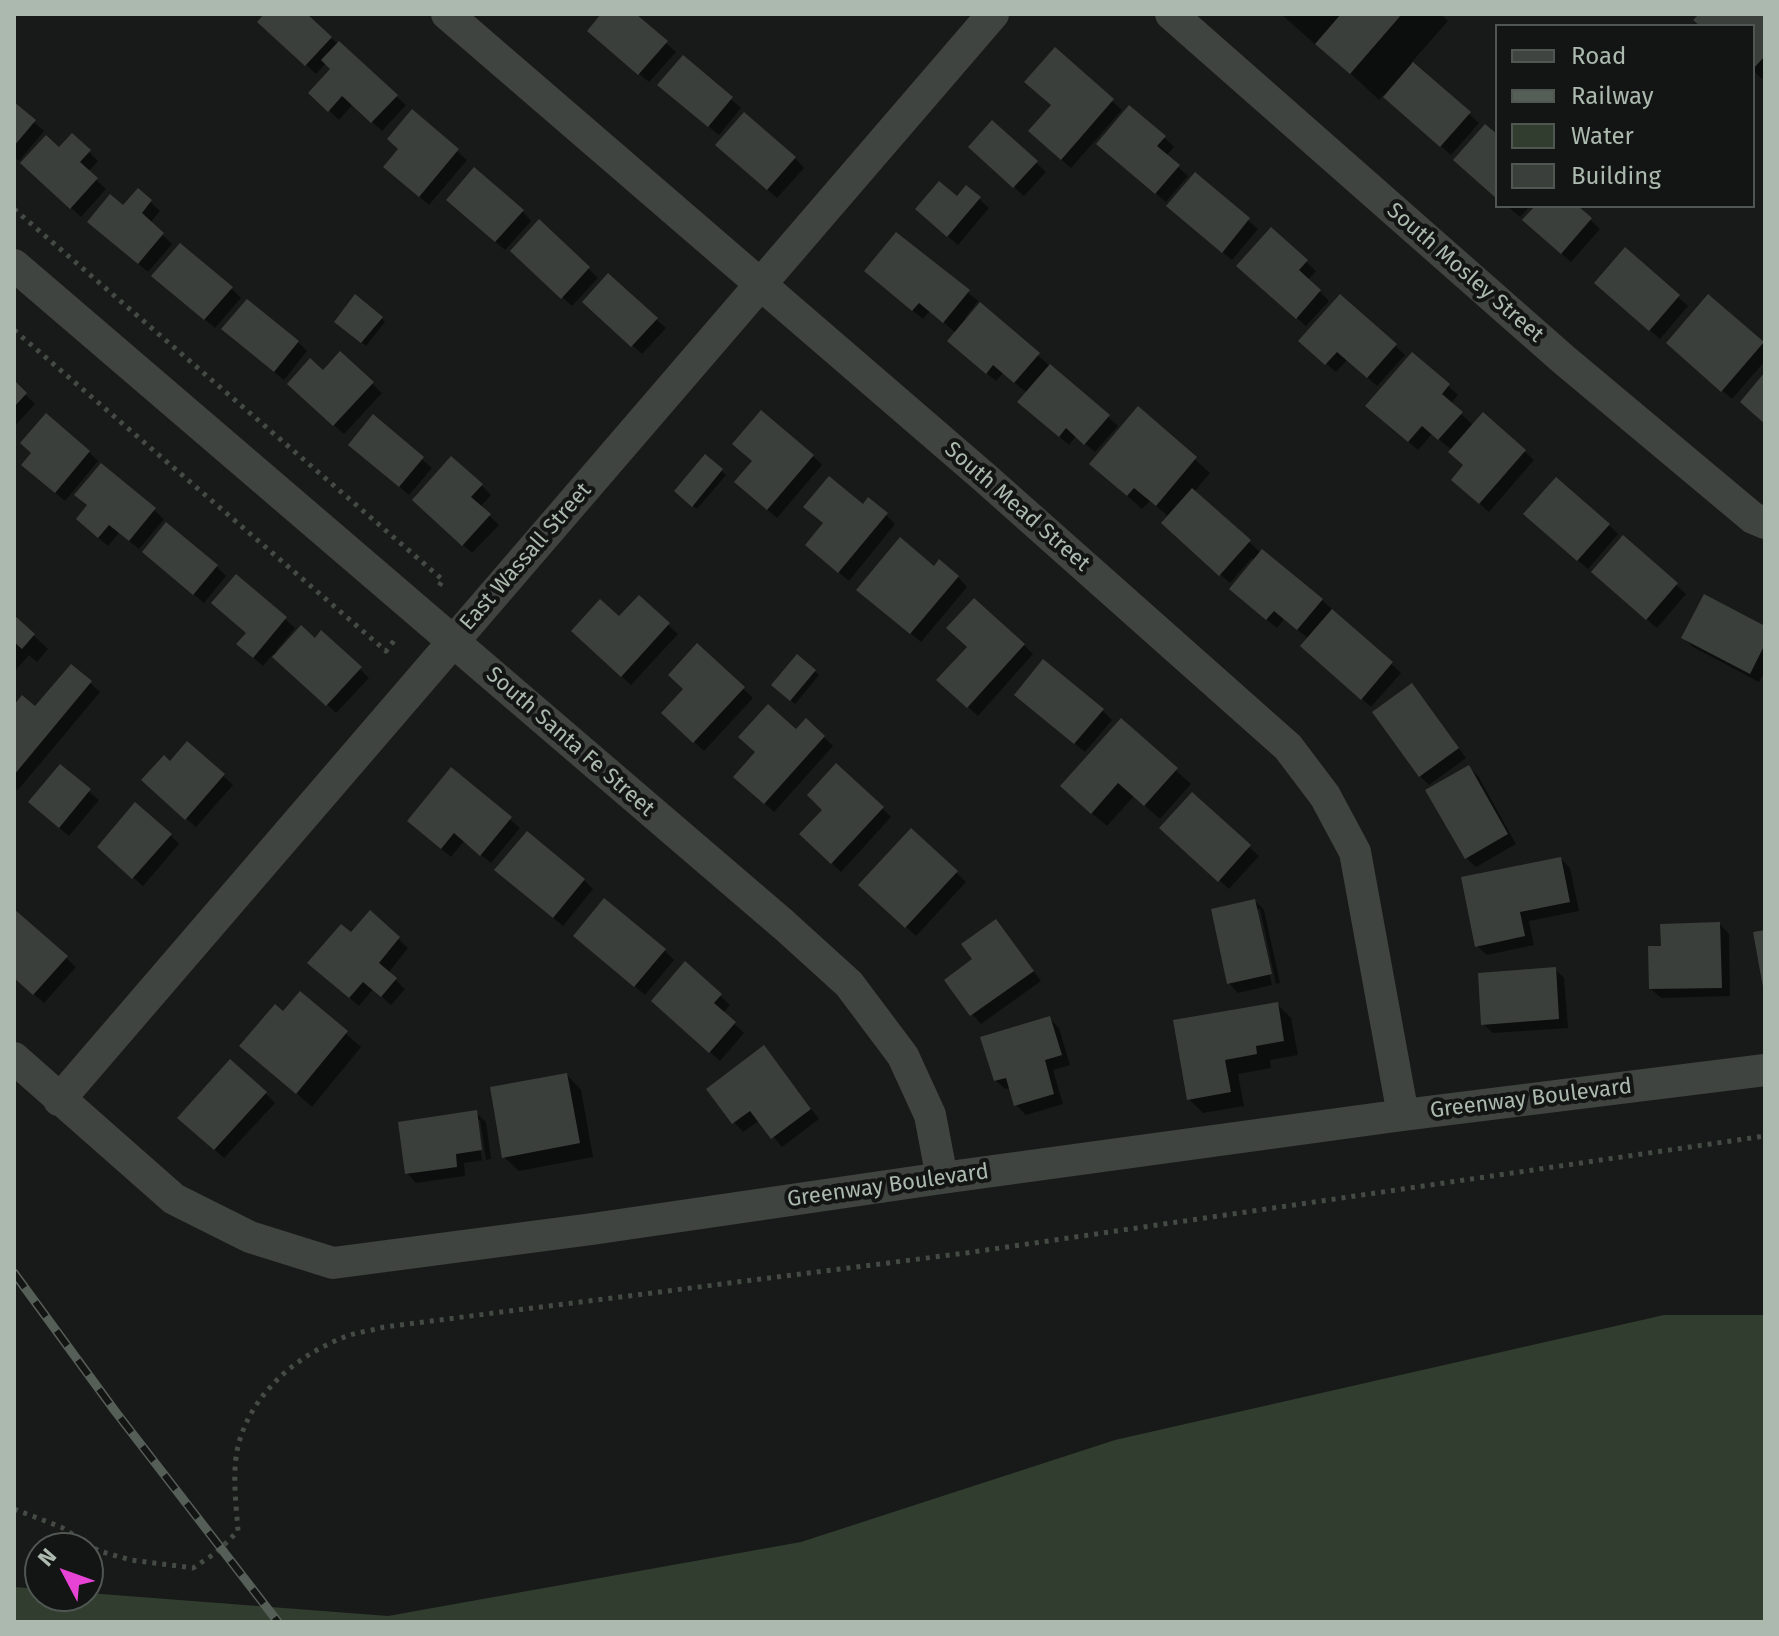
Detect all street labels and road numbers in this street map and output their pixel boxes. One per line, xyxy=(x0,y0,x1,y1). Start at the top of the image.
street label: South Mosley Street xyxy=(1381,198,1549,348)
street label: South Mead Street xyxy=(939,437,1095,577)
street label: East Wassall Street xyxy=(455,478,597,636)
street label: South Santa Fe Street xyxy=(480,662,660,822)
street label: Greenway Boulevard xyxy=(1429,1074,1633,1124)
street label: Greenway Boulevard xyxy=(786,1159,990,1213)

